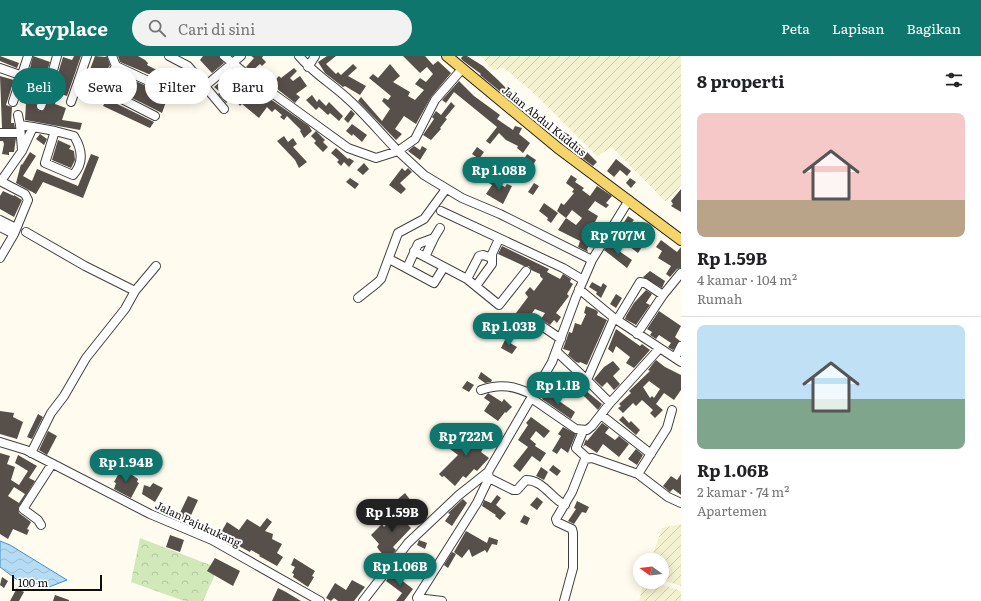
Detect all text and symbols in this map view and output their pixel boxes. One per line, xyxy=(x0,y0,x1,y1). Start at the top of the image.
search box xyxy=(132,10,412,46)
text: Keyplace xyxy=(20,14,108,42)
icon: search xyxy=(146,17,168,39)
text: Cari di sini xyxy=(178,17,255,40)
text: Peta xyxy=(781,18,810,38)
text: Lapisan xyxy=(832,18,885,38)
text: Bagikan xyxy=(907,18,961,38)
chip: Beli xyxy=(12,68,66,104)
chip: Sewa xyxy=(74,68,137,104)
chip: Filter xyxy=(145,68,210,104)
chip: Baru xyxy=(218,68,278,104)
text: 8 properti xyxy=(697,68,784,93)
icon: filters xyxy=(943,69,965,91)
street label: Jalan Abdul Kuddus xyxy=(499,81,590,159)
icon: home xyxy=(795,139,867,211)
pin: Rp 1.08B xyxy=(458,157,540,191)
text: Rp 1.08B xyxy=(472,160,526,179)
pin: Rp 707M xyxy=(581,222,655,256)
text: Rp 707M xyxy=(590,225,646,244)
text: Rp 1.59B xyxy=(697,245,767,270)
text: 4 kamar · 104 m² xyxy=(697,270,797,289)
text: Rumah xyxy=(697,289,742,308)
pin: Rp 1.03B xyxy=(468,313,550,347)
text: Rp 1.03B xyxy=(482,316,536,335)
icon: home xyxy=(795,351,867,423)
pin: Rp 1.1B xyxy=(521,372,595,406)
text: Rp 1.1B xyxy=(536,375,580,394)
pin: Rp 722M xyxy=(429,423,503,457)
text: Rp 722M xyxy=(439,426,493,445)
pin: Rp 1.94B xyxy=(85,449,167,483)
text: Rp 1.94B xyxy=(99,452,153,471)
text: Rp 1.06B xyxy=(697,457,769,482)
text: 2 kamar · 74 m² xyxy=(697,482,789,501)
street label: Jalan Pajukukang xyxy=(153,496,245,550)
pin: Rp 1.59B xyxy=(351,499,433,533)
text: Apartemen xyxy=(697,501,767,520)
text: Rp 1.59B xyxy=(365,502,419,521)
pin: Rp 1.06B xyxy=(359,553,441,587)
north arrow xyxy=(633,553,669,589)
map controls xyxy=(633,553,669,589)
text: Rp 1.06B xyxy=(373,556,427,575)
scale bar xyxy=(12,573,102,592)
text: 100 m xyxy=(18,574,48,590)

